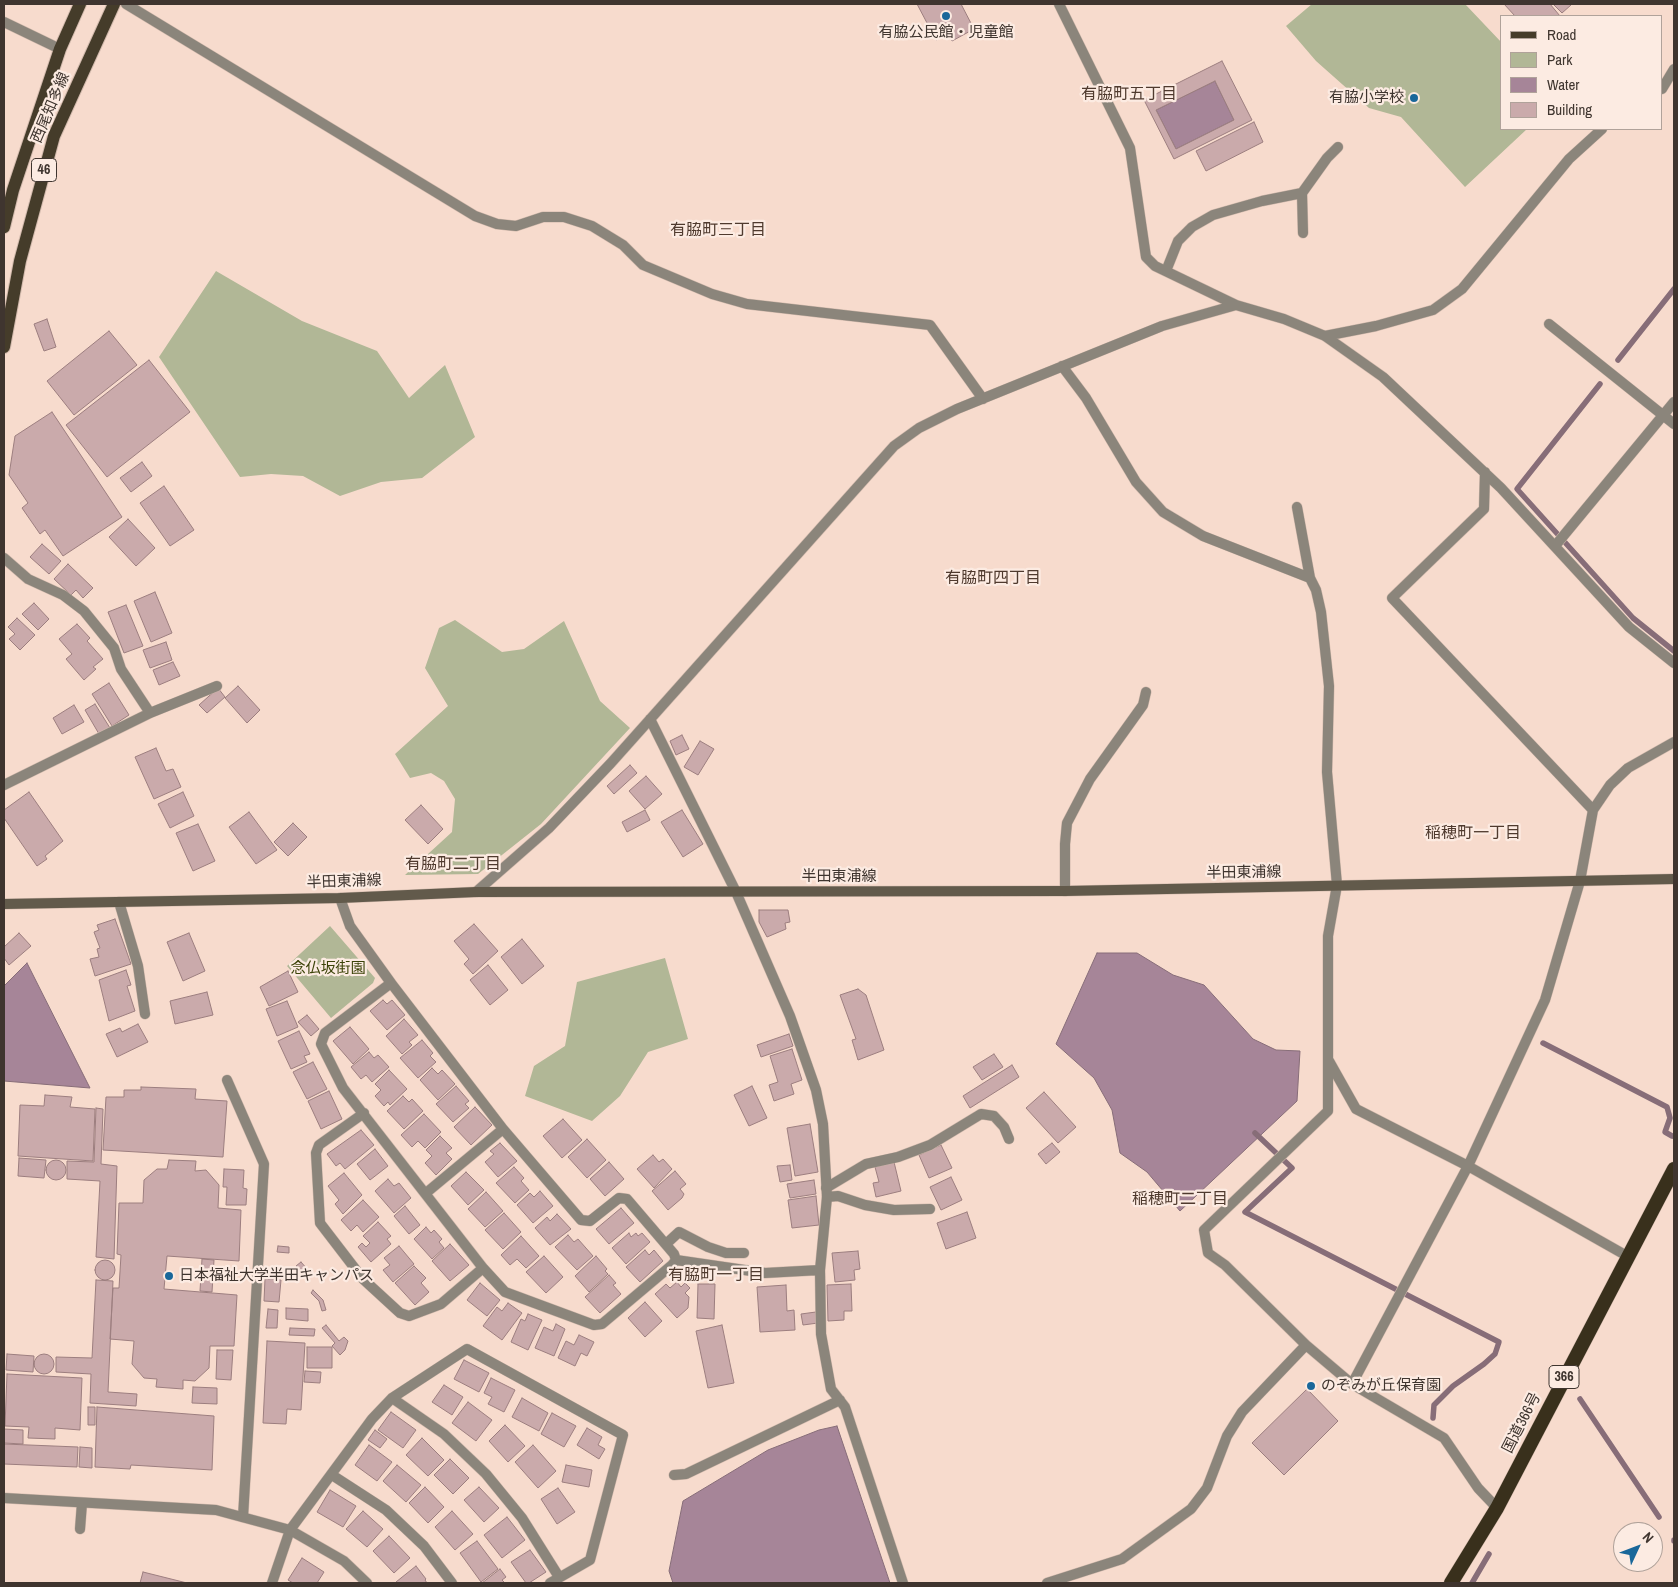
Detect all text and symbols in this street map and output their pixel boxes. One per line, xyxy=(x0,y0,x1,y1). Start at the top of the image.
marker: 有脇公民館・児童館 xyxy=(940,10,952,22)
legend xyxy=(1500,15,1663,130)
place label: 有脇公民館・児童館 xyxy=(879,24,1013,42)
text: Road xyxy=(1547,24,1576,45)
text: Park xyxy=(1547,49,1572,70)
street label: 西尾知多線 xyxy=(28,70,74,146)
text: Water xyxy=(1547,74,1579,95)
district label: 有脇町五丁目 xyxy=(1081,85,1177,105)
place label: 有脇小学校 xyxy=(1329,89,1404,107)
marker: 有脇小学校 xyxy=(1408,92,1420,104)
text: Building xyxy=(1547,99,1592,120)
road number: 46 xyxy=(32,158,56,182)
district label: 有脇町三丁目 xyxy=(670,221,766,241)
district label: 有脇町四丁目 xyxy=(945,569,1041,589)
district label: 稲穂町一丁目 xyxy=(1425,824,1521,844)
district label: 有脇町二丁目 xyxy=(405,855,501,875)
street label: 半田東浦線 xyxy=(1206,863,1282,883)
street label: 半田東浦線 xyxy=(802,868,876,886)
street label: 半田東浦線 xyxy=(306,872,382,892)
park label: 念仏坂街園 xyxy=(291,960,365,978)
district label: 稲穂町二丁目 xyxy=(1132,1190,1228,1210)
district label: 有脇町一丁目 xyxy=(668,1266,764,1286)
place label: 日本福祉大学半田キャンパス xyxy=(179,1267,374,1285)
marker: 日本福祉大学半田キャンパス xyxy=(163,1270,175,1282)
road number: 366 xyxy=(1549,1365,1579,1388)
place label: のぞみが丘保育園 xyxy=(1321,1377,1441,1395)
marker: のぞみが丘保育園 xyxy=(1305,1380,1317,1392)
street label: 国道366号 xyxy=(1499,1390,1545,1456)
north arrow xyxy=(1613,1522,1663,1572)
text: N xyxy=(1639,1528,1658,1547)

